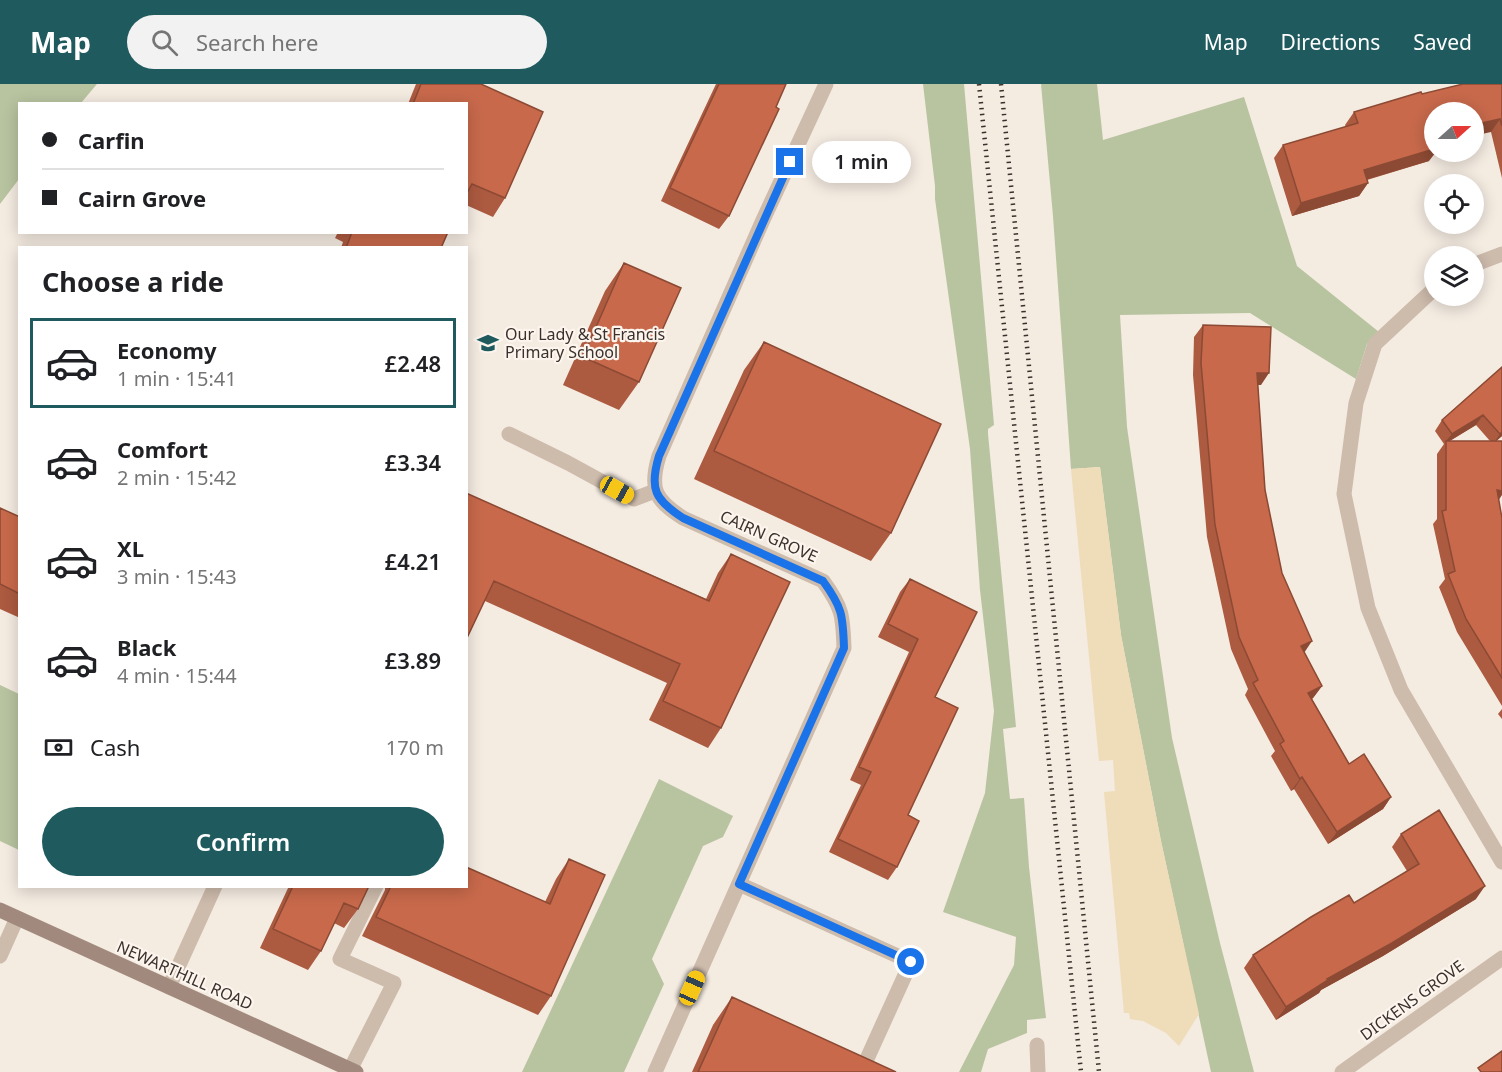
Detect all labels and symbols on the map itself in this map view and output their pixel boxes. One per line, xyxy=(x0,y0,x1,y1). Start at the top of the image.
north arrow xyxy=(1424,102,1484,162)
callout: 1 min xyxy=(811,141,910,183)
route end xyxy=(776,148,803,175)
place label: Our Lady & St Francis Primary School xyxy=(505,323,665,363)
school or university icon: Our Lady & St Francis Primary School xyxy=(476,331,500,355)
car xyxy=(597,473,637,507)
street label: CAIRN GROVE xyxy=(717,505,821,567)
street label: NEWARTHILL ROAD xyxy=(114,935,256,1015)
route start xyxy=(897,948,924,975)
street label: DICKENS GROVE xyxy=(1356,955,1468,1045)
car xyxy=(676,968,708,1008)

